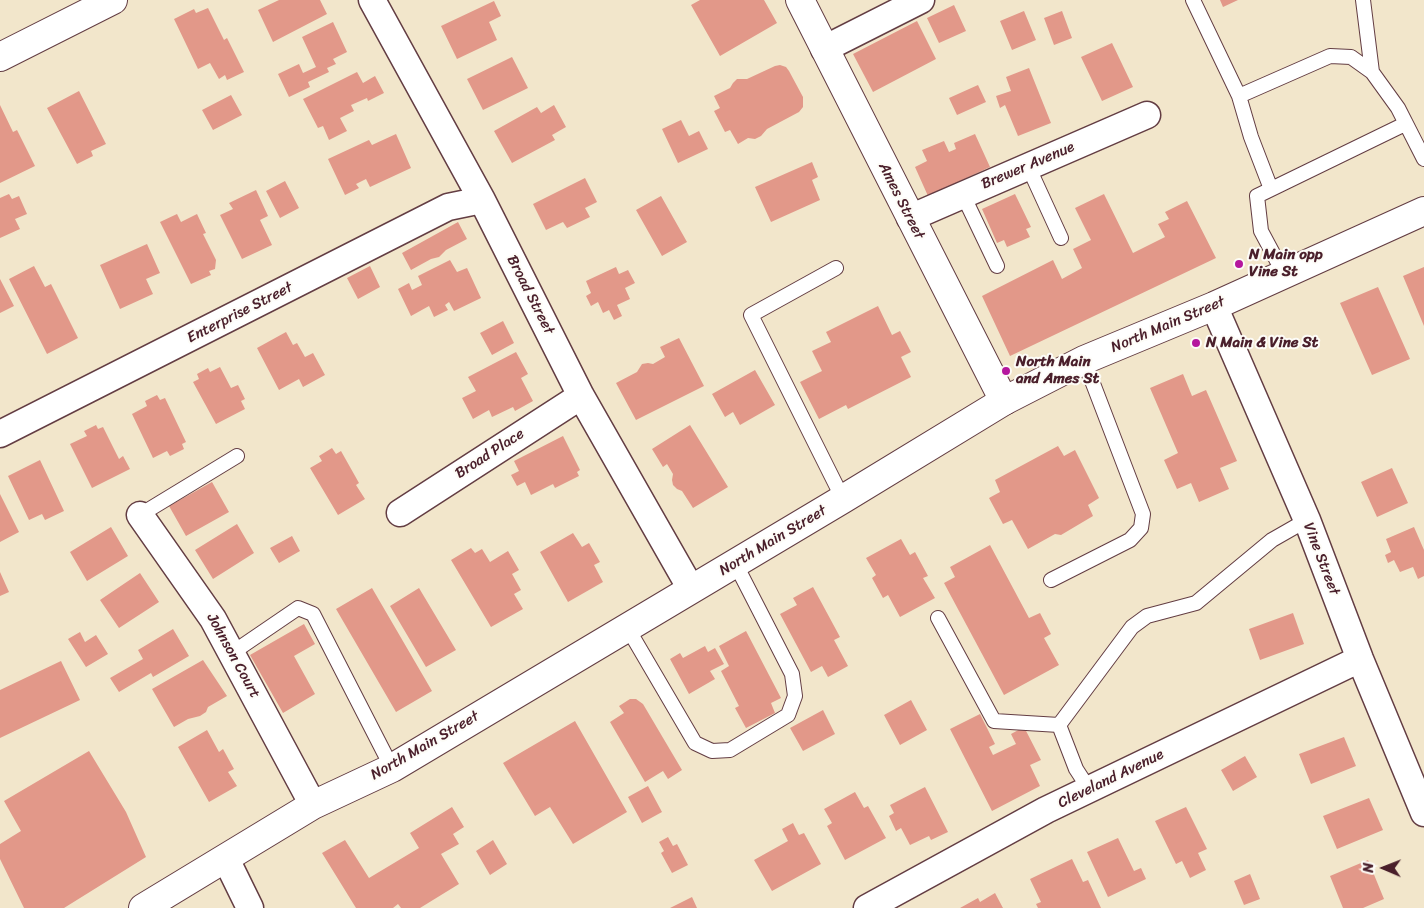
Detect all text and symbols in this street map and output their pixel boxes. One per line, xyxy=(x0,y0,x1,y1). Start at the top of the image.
street label: Brewer Avenue xyxy=(979,138,1077,194)
street label: Ames Street xyxy=(874,160,928,242)
place label: N Main opp Vine St xyxy=(1249,246,1323,281)
street label: Broad Street xyxy=(502,253,558,337)
marker: N Main opp Vine St xyxy=(1233,258,1245,270)
street label: Enterprise Street xyxy=(184,279,296,347)
street label: North Main Street xyxy=(1108,293,1228,357)
place label: N Main & Vine St xyxy=(1206,334,1318,352)
marker: N Main & Vine St xyxy=(1190,337,1202,349)
place label: North Main and Ames St xyxy=(1016,353,1099,388)
marker: North Main and Ames St xyxy=(1000,365,1012,377)
street label: Broad Place xyxy=(452,425,528,483)
street label: North Main Street xyxy=(716,502,830,580)
street label: Vine Street xyxy=(1299,520,1343,598)
street label: Johnson Court xyxy=(202,610,264,702)
street label: North Main Street xyxy=(368,708,482,784)
street label: Cleveland Avenue xyxy=(1055,746,1167,812)
north arrow xyxy=(1359,843,1409,893)
text: N xyxy=(1356,863,1381,873)

